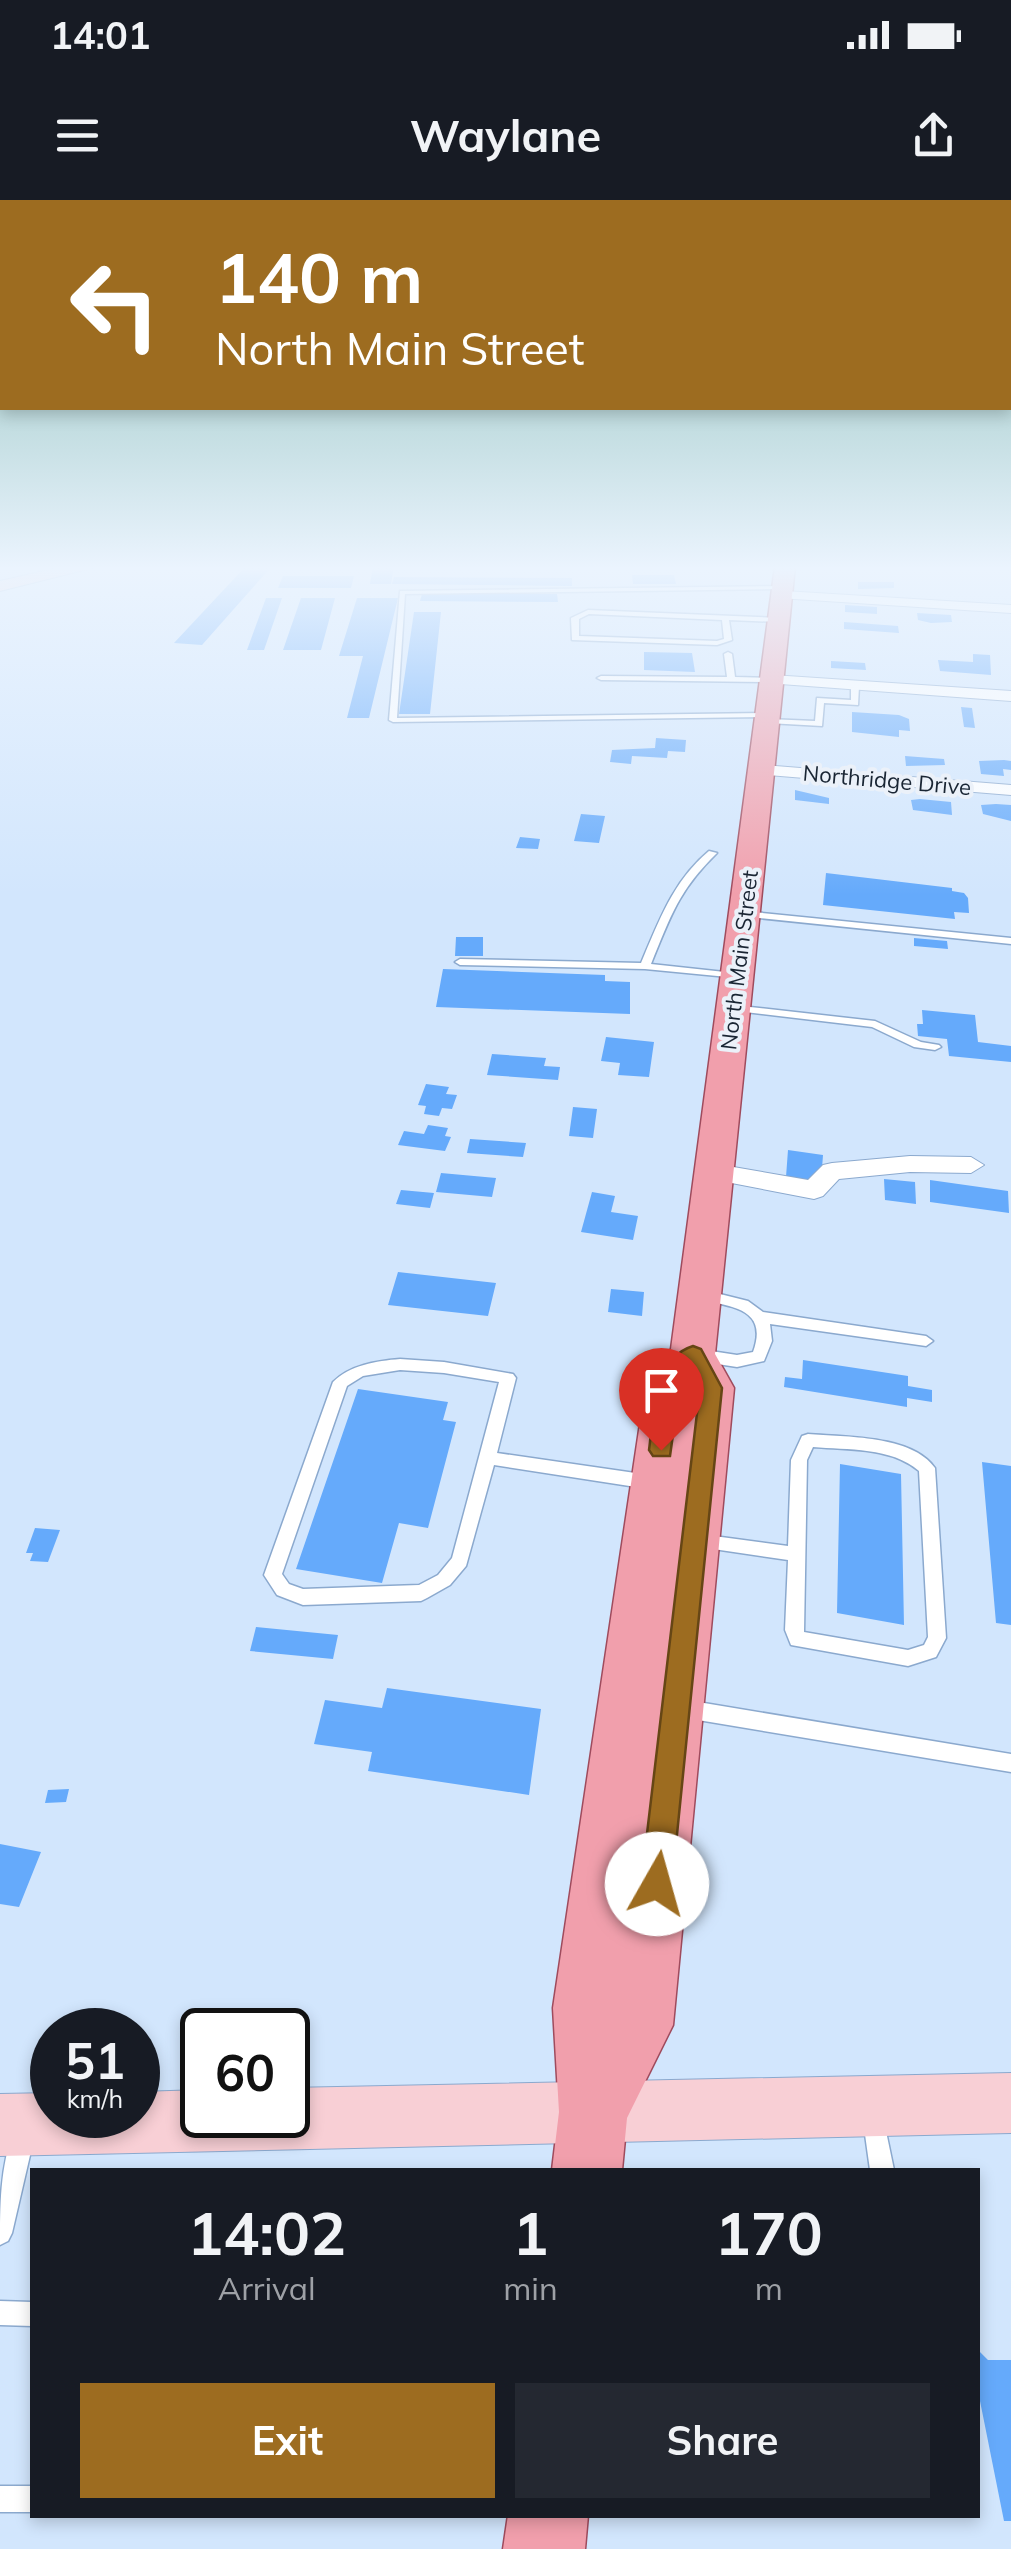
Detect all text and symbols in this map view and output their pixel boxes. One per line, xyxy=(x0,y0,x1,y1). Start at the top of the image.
text: 14:01 xyxy=(50,11,151,59)
text: Waylane xyxy=(410,107,601,163)
icon: menu xyxy=(50,108,105,163)
icon: share xyxy=(906,108,961,163)
text: 140 m xyxy=(215,233,423,321)
icon: left xyxy=(50,240,180,370)
text: North Main Street xyxy=(215,320,585,376)
street label: Northridge Drive xyxy=(802,759,972,801)
street label: North Main Street xyxy=(714,868,764,1051)
pin xyxy=(619,1348,704,1451)
icon: arrive xyxy=(634,1363,689,1418)
position arrow xyxy=(605,1832,709,1936)
speed limit sign: 60 xyxy=(180,2008,310,2138)
text: 51 xyxy=(65,2029,125,2092)
text: km/h xyxy=(67,2083,123,2114)
text: 14:02 xyxy=(187,2195,346,2270)
text: 1 xyxy=(512,2195,548,2270)
text: 170 xyxy=(715,2195,823,2270)
text: Arrival xyxy=(218,2268,316,2308)
text: min xyxy=(503,2268,558,2308)
text: m xyxy=(755,2268,783,2308)
button: Exit xyxy=(80,2383,495,2498)
button: Share xyxy=(515,2383,930,2498)

